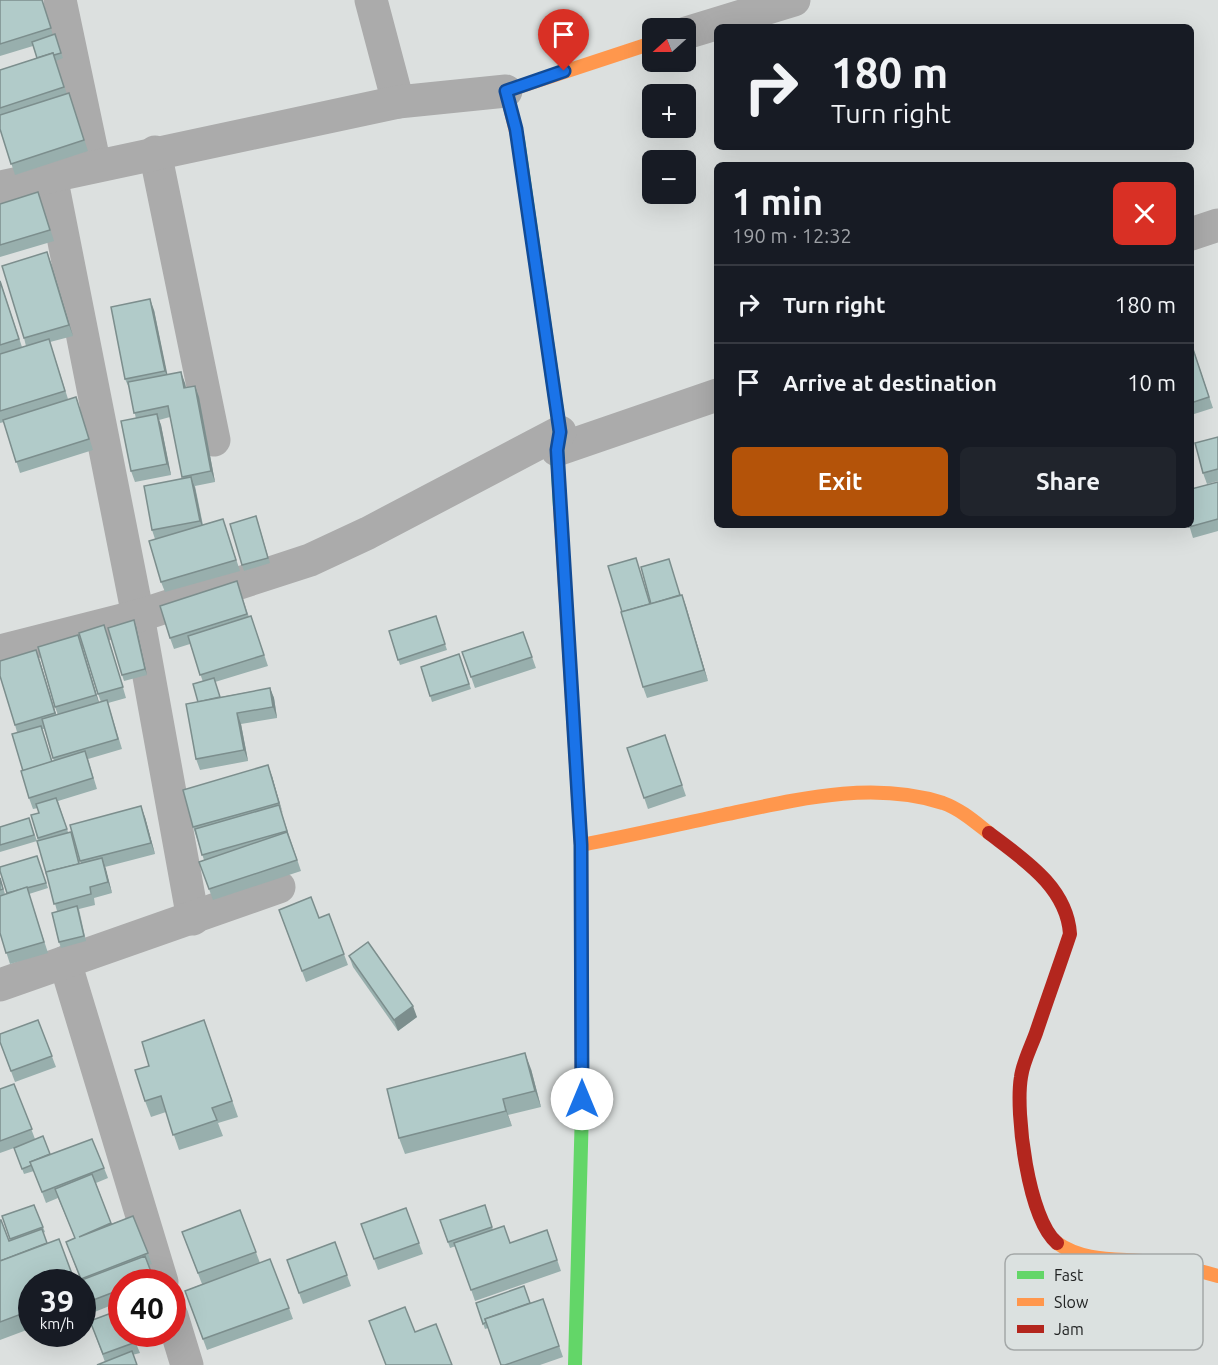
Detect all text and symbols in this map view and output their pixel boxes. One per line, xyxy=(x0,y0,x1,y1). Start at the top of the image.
pin xyxy=(538,9,589,71)
icon: arrive xyxy=(547,18,580,51)
north arrow xyxy=(642,18,696,72)
map controls xyxy=(642,18,696,204)
icon: right xyxy=(732,48,810,126)
text: 180 m xyxy=(831,49,948,96)
button: + xyxy=(642,84,696,138)
text: Turn right xyxy=(831,98,951,128)
button: − xyxy=(642,150,696,204)
text: 1 min xyxy=(732,181,823,222)
button: close xyxy=(1113,182,1176,245)
text: 190 m · 12:32 xyxy=(732,224,852,247)
icon: right xyxy=(732,288,765,321)
text: Turn right xyxy=(783,292,885,317)
text: 180 m xyxy=(1115,292,1176,317)
icon: arrive xyxy=(732,366,765,399)
text: Arrive at destination xyxy=(783,370,997,395)
text: 10 m xyxy=(1127,370,1176,395)
button: Exit xyxy=(732,447,948,516)
button: Share xyxy=(960,447,1176,516)
position arrow xyxy=(550,1067,614,1131)
legend xyxy=(1005,1254,1203,1350)
text: Fast xyxy=(1054,1266,1084,1284)
speed limit sign: 40 xyxy=(108,1269,186,1347)
text: 39 xyxy=(40,1284,74,1318)
text: Slow xyxy=(1054,1293,1089,1311)
text: km/h xyxy=(40,1315,74,1332)
text: Jam xyxy=(1054,1320,1084,1338)

